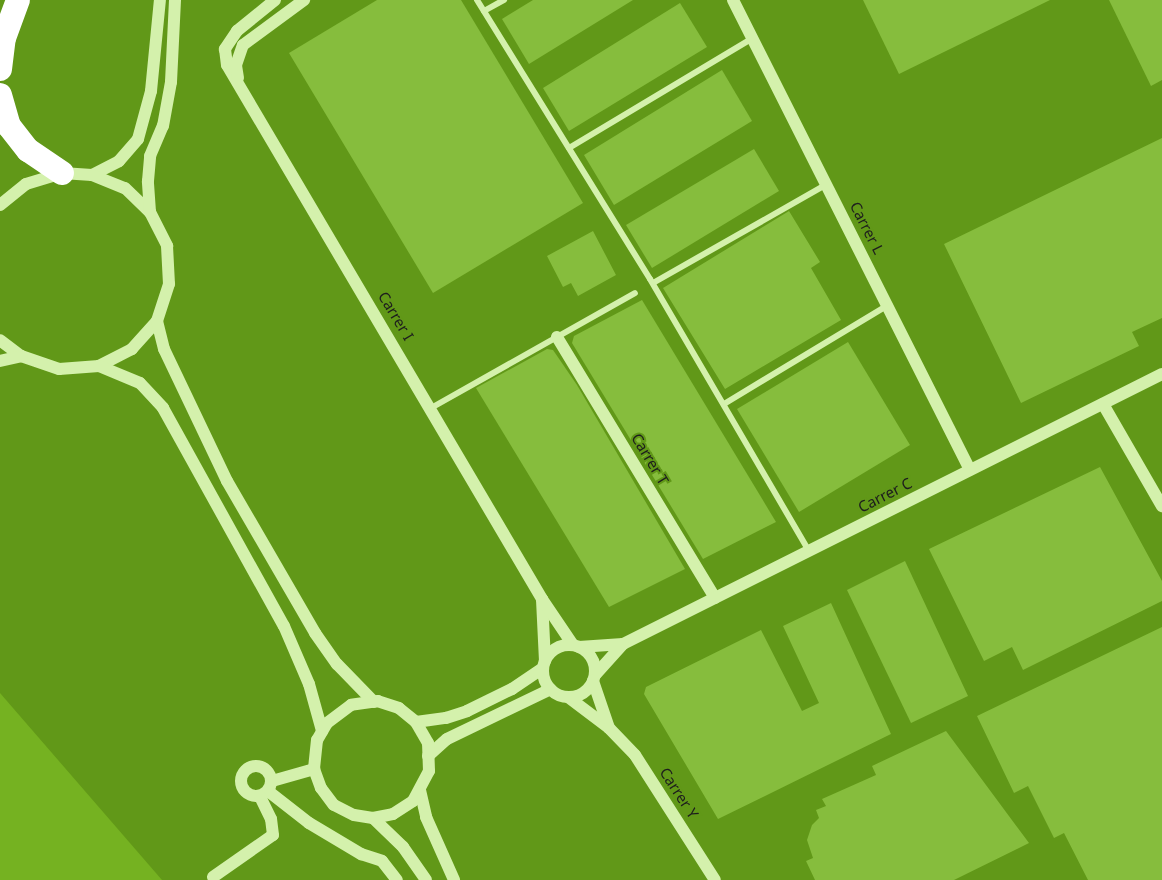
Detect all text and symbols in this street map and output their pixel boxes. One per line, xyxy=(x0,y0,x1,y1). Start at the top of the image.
street label: Carrer L xyxy=(846,199,888,257)
street label: Carrer I xyxy=(374,288,418,344)
street label: Carrer T xyxy=(628,430,672,488)
street label: Carrer C xyxy=(855,474,915,516)
street label: Carrer Y xyxy=(656,764,702,822)

